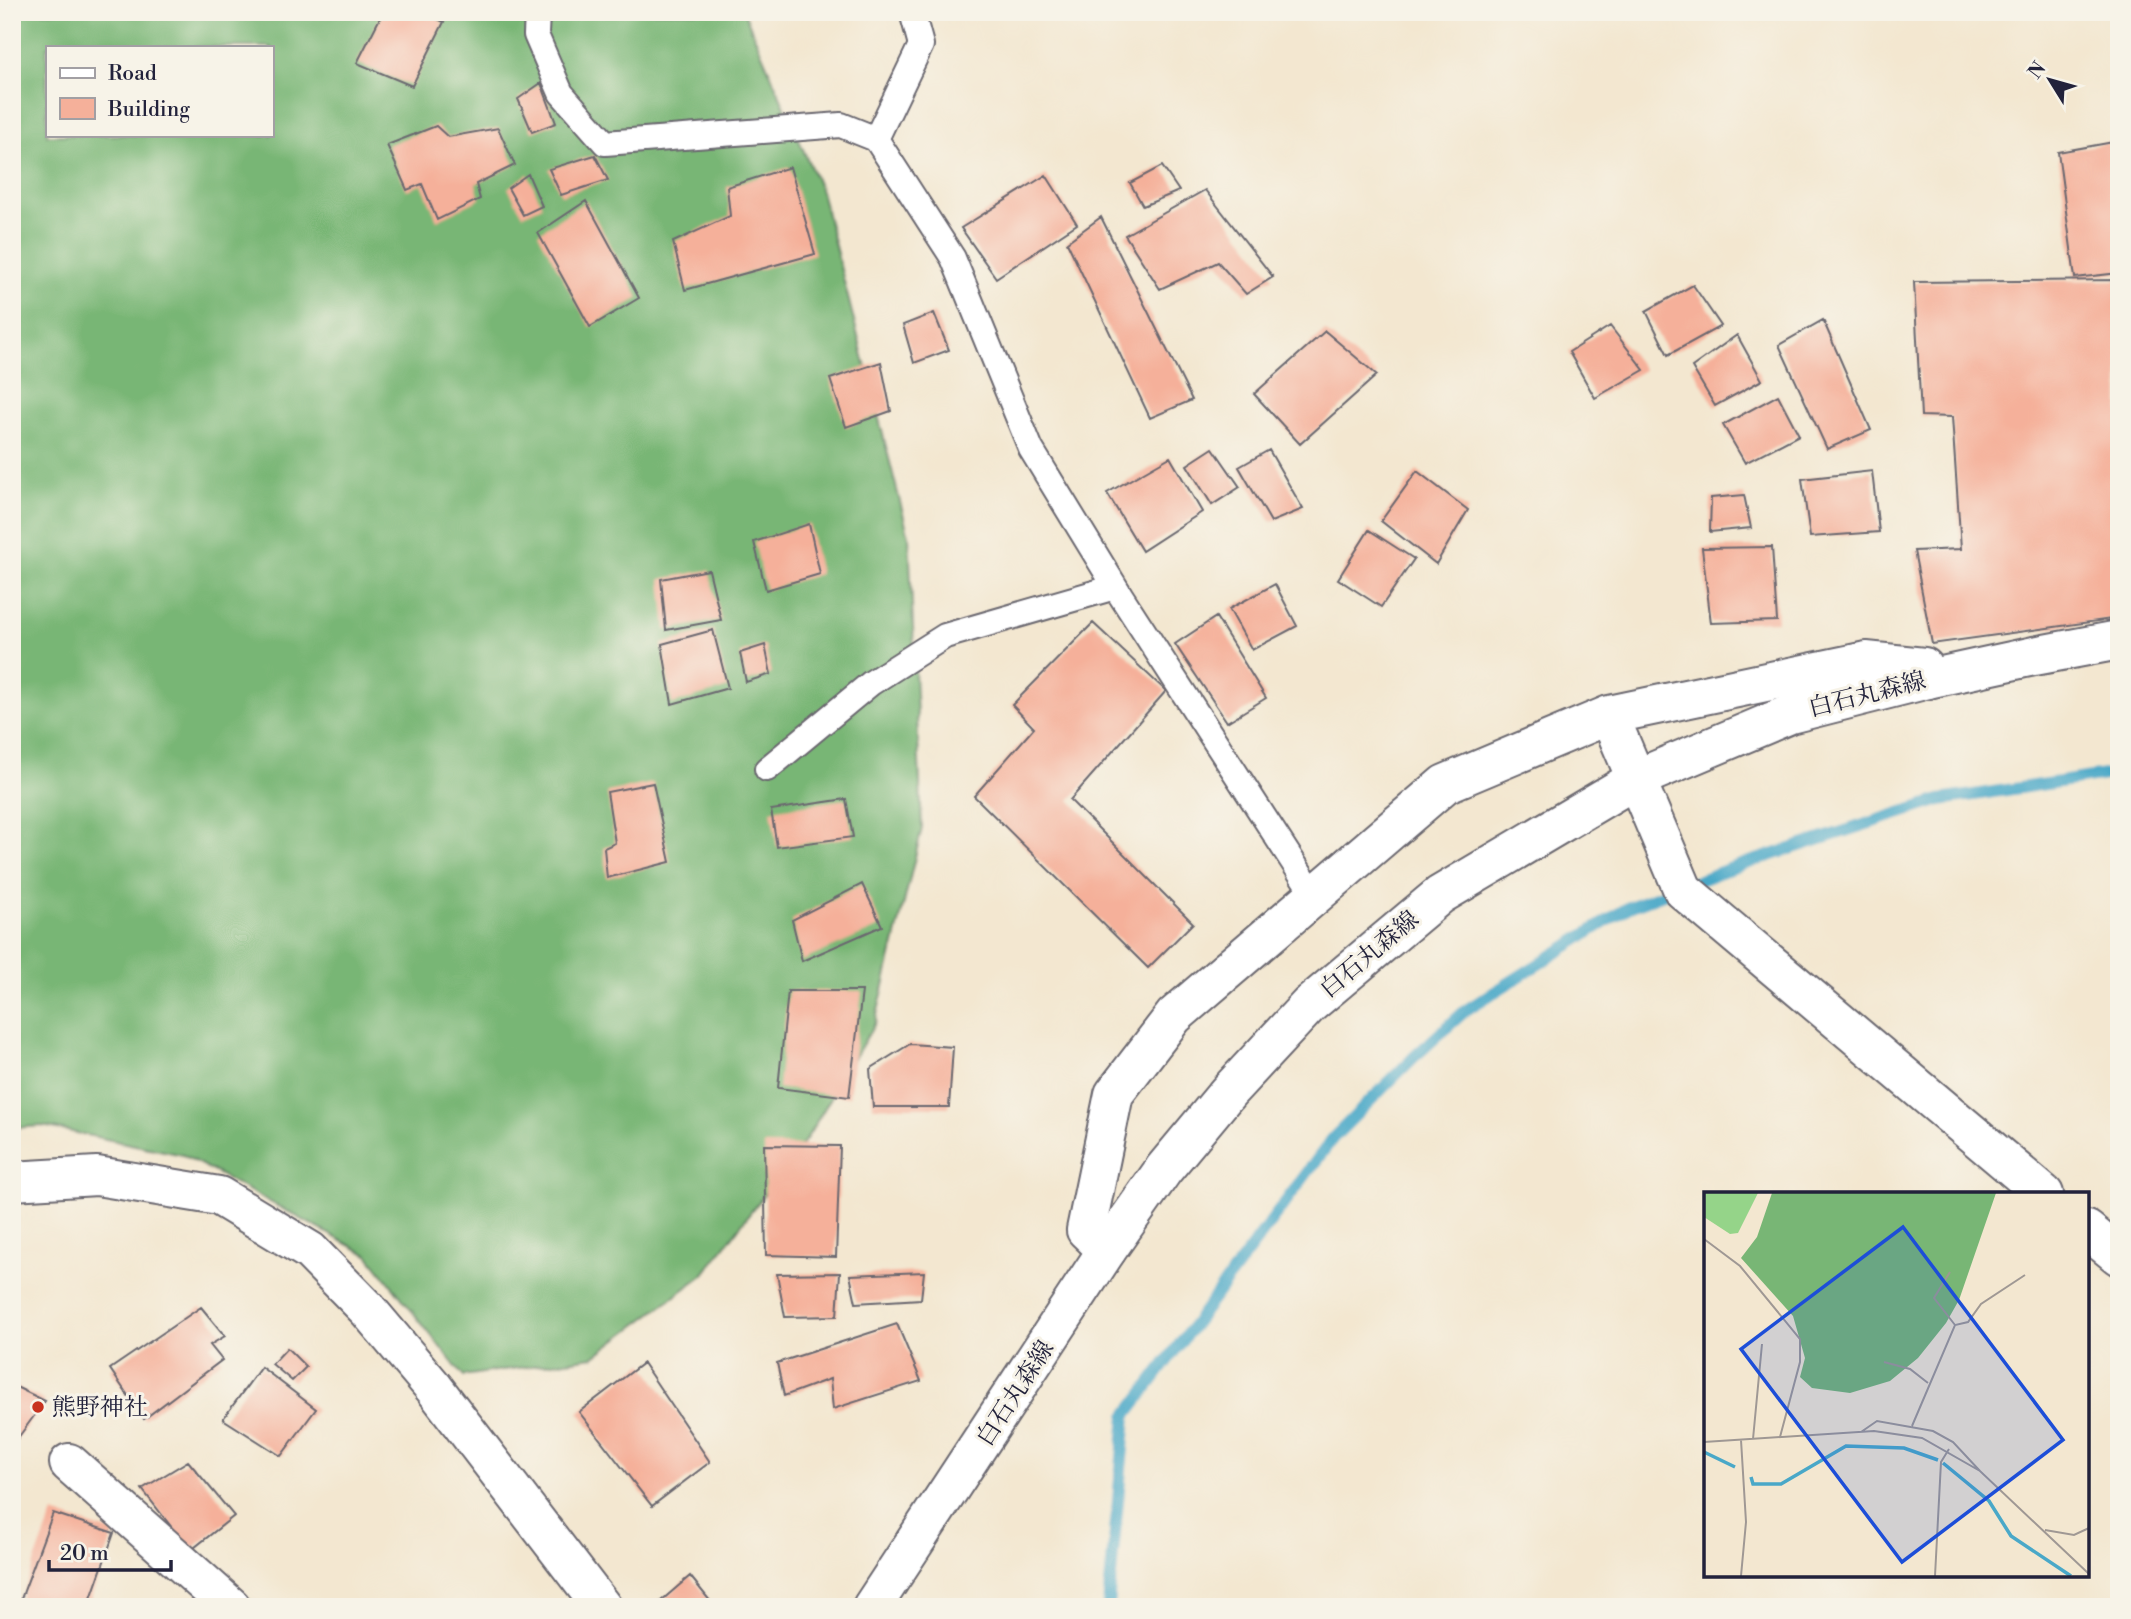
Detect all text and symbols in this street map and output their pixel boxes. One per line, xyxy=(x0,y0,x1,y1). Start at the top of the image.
legend xyxy=(46,46,273,136)
north arrow xyxy=(2016,46,2086,116)
text: N xyxy=(2023,57,2051,84)
text: Road xyxy=(108,61,157,87)
text: Building xyxy=(107,97,190,123)
street label: 白石丸森線 xyxy=(1805,666,1929,724)
street label: 白石丸森線 xyxy=(1314,905,1425,1005)
inset map xyxy=(1704,1192,2089,1577)
street label: 白石丸森線 xyxy=(971,1335,1061,1452)
place label: 熊野神社 xyxy=(52,1393,148,1423)
marker: 熊野神社 xyxy=(30,1399,46,1415)
scale bar xyxy=(49,1528,172,1572)
text: 20 m xyxy=(60,1541,109,1567)

